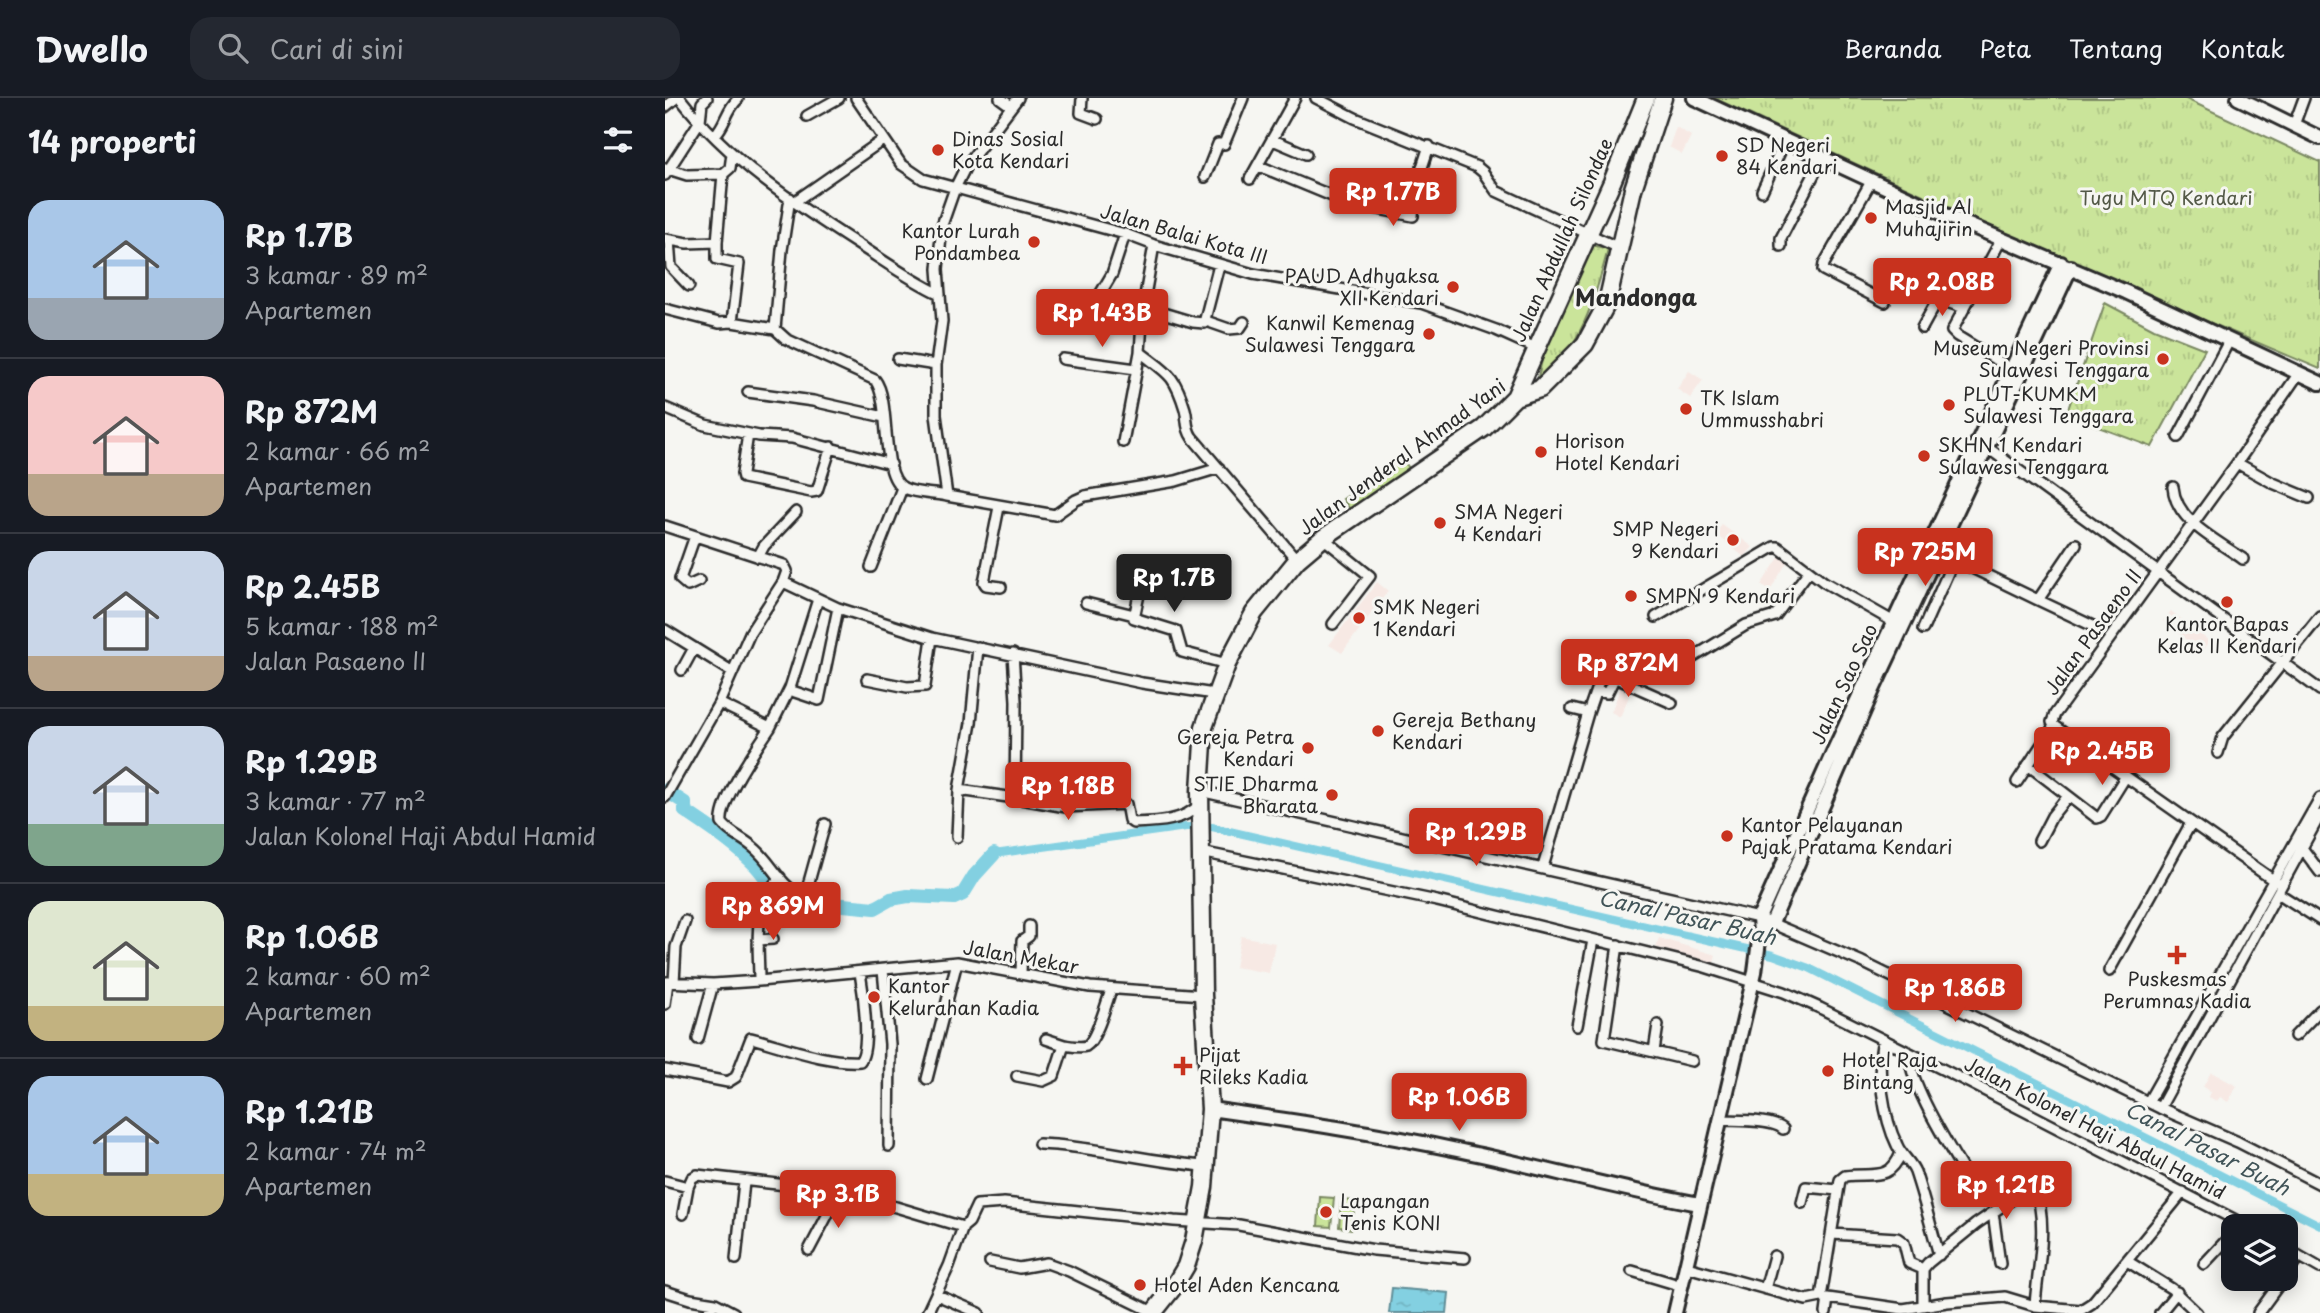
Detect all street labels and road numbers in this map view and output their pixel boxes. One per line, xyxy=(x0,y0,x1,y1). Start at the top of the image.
street label: Jalan Abdullah Silondae xyxy=(1503,133,1619,346)
street label: Jalan Balai Kota III xyxy=(1097,196,1271,270)
street label: Jalan Jenderal Ahmad Yani xyxy=(1292,371,1511,541)
street label: Jalan Pasaeno II xyxy=(2037,563,2148,700)
street label: Jalan Sao Sao xyxy=(1803,619,1883,748)
street label: Jalan Mekar xyxy=(961,932,1082,980)
street label: Jalan Kolonel Haji Abdul Hamid xyxy=(1960,1049,2231,1205)

